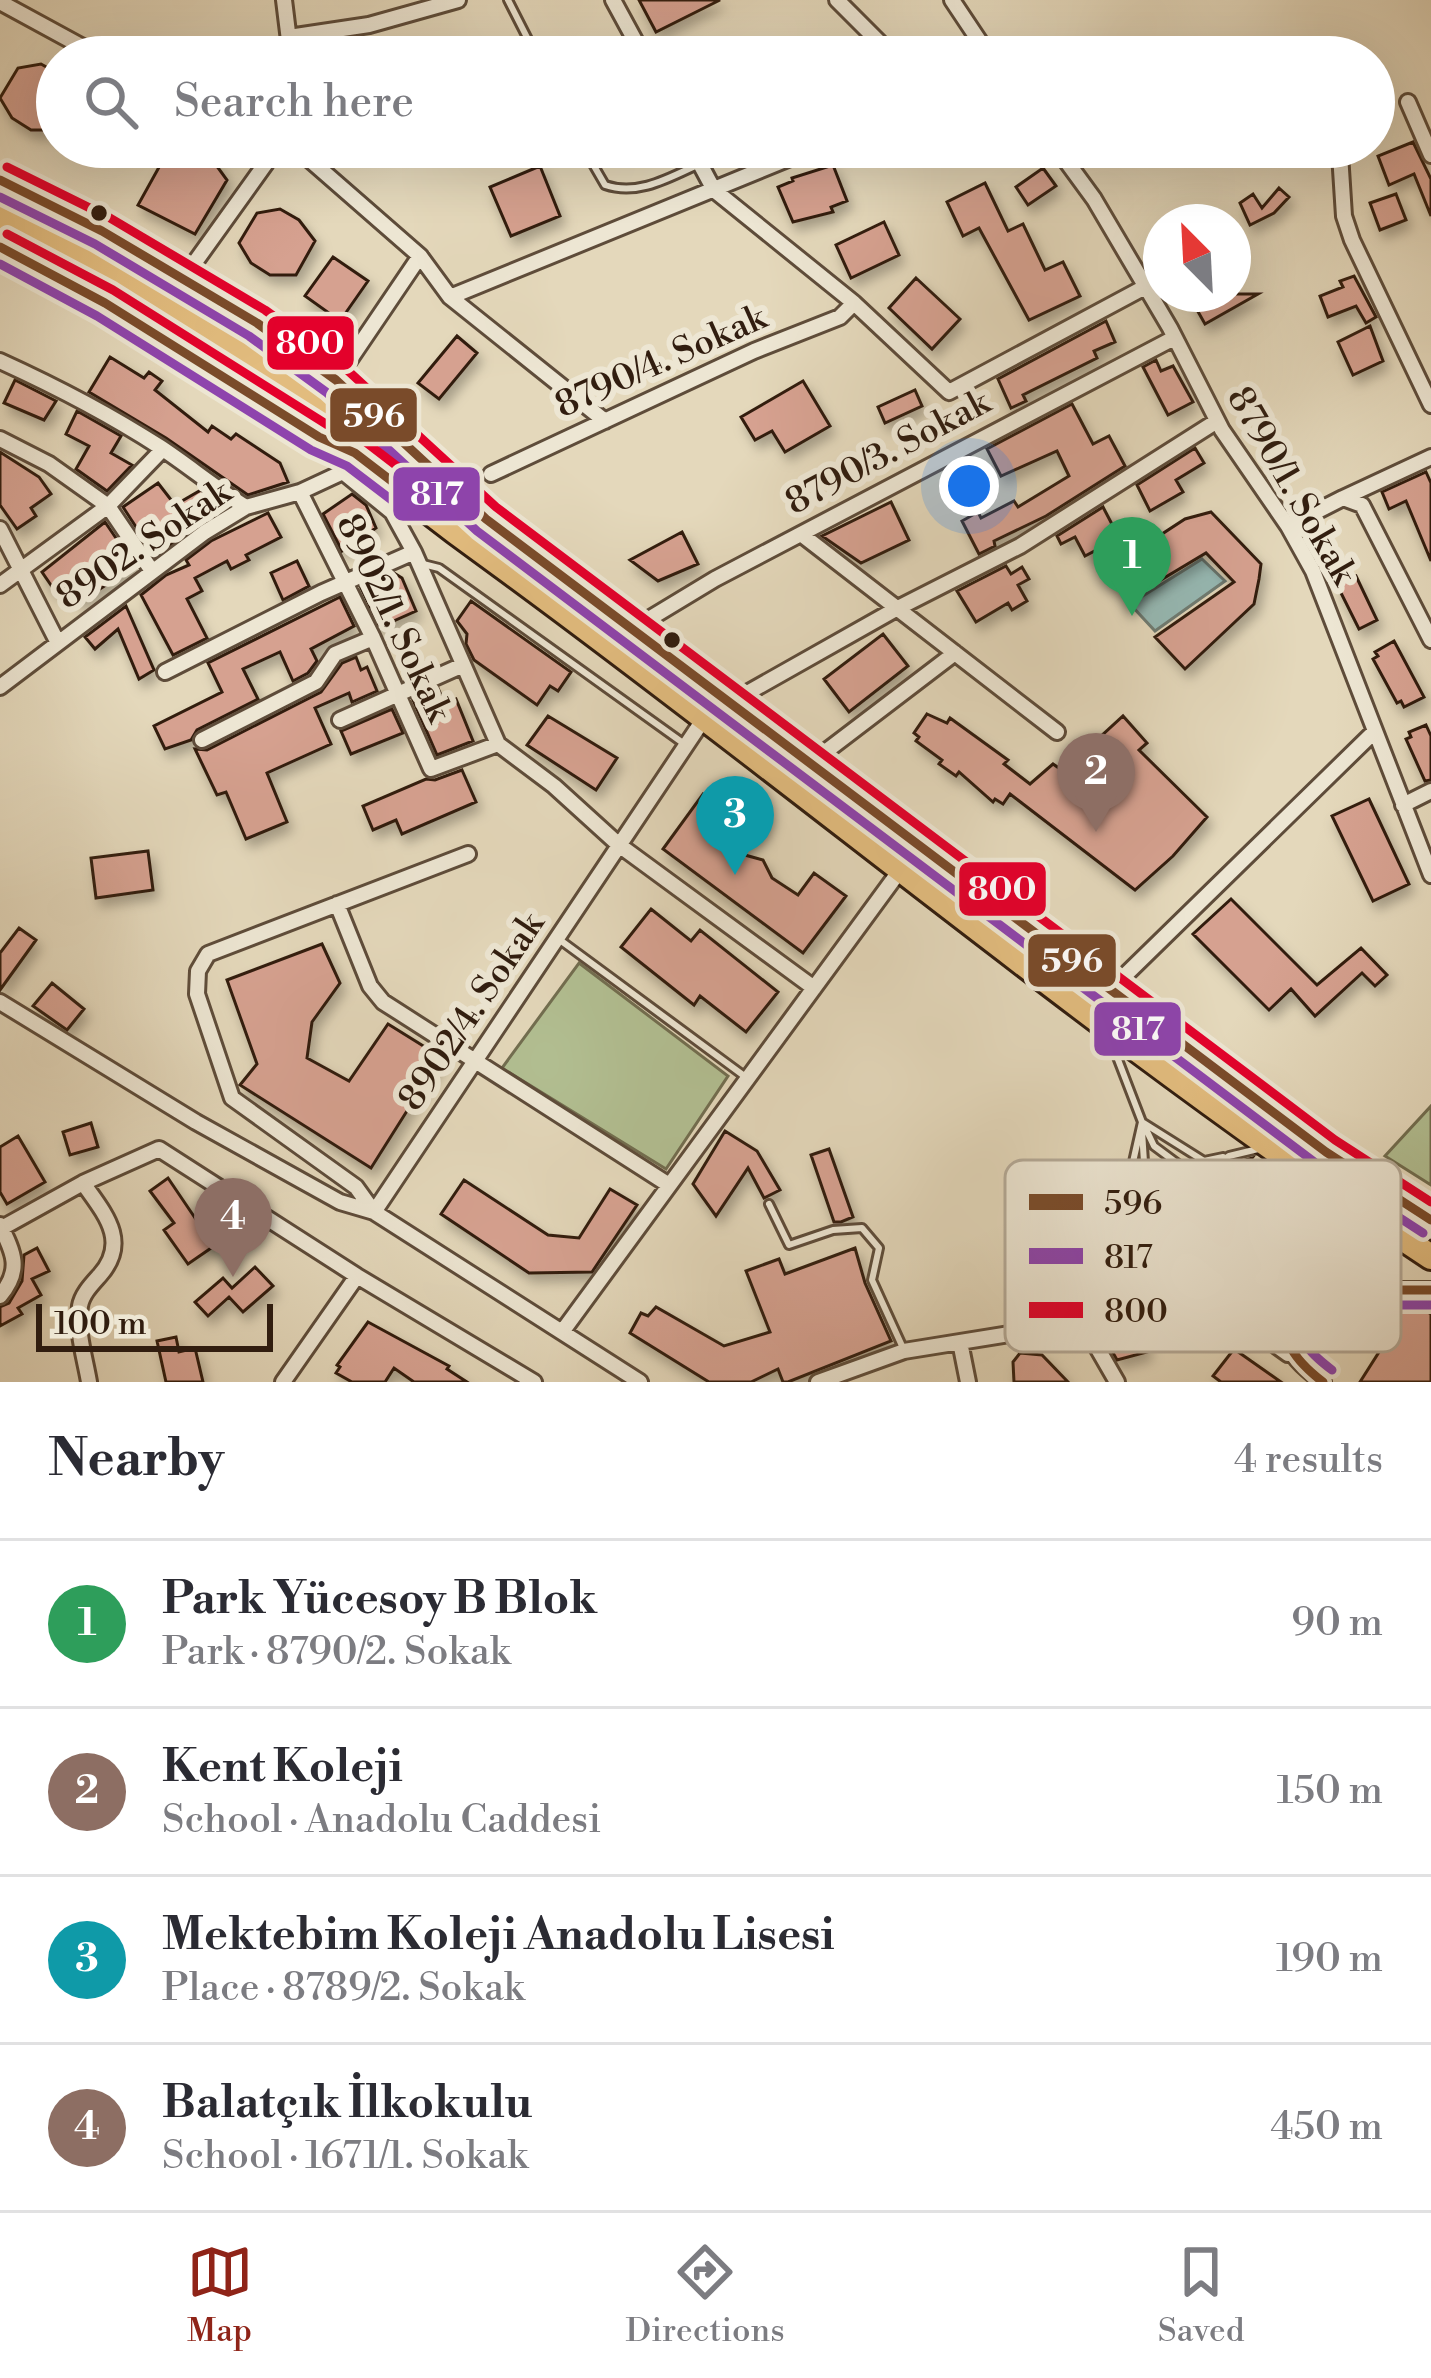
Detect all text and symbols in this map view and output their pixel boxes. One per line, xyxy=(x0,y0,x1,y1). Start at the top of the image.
search box xyxy=(36,36,1395,168)
icon: search xyxy=(78,69,144,135)
text: Search here xyxy=(174,74,414,131)
unlabelled marker xyxy=(88,202,110,224)
north arrow xyxy=(1143,204,1251,312)
street label: 8790/4. Sokak xyxy=(548,294,776,429)
line badge: 800 xyxy=(265,314,356,372)
text: 800 xyxy=(275,324,345,365)
street label: 8790/3. Sokak xyxy=(778,379,1000,526)
street label: 8790/1. Sokak xyxy=(1216,379,1367,595)
line badge: 596 xyxy=(328,386,419,444)
text: 596 xyxy=(343,397,405,438)
your location xyxy=(939,456,999,516)
line badge: 817 xyxy=(391,465,482,523)
street label: 8902. Sokak xyxy=(48,469,242,620)
text: 817 xyxy=(410,475,464,516)
street label: 8902/1. Sokak xyxy=(325,507,462,731)
pin: 1 xyxy=(1093,517,1171,616)
unlabelled marker xyxy=(661,629,683,651)
pin: 2 xyxy=(1057,733,1135,832)
pin: 3 xyxy=(696,776,774,875)
line badge: 800 xyxy=(957,860,1048,918)
text: 800 xyxy=(967,870,1037,911)
street label: 8902/4. Sokak xyxy=(389,903,556,1120)
line badge: 596 xyxy=(1026,932,1118,989)
text: 596 xyxy=(1041,942,1103,983)
line badge: 817 xyxy=(1092,1000,1183,1058)
text: 817 xyxy=(1111,1010,1165,1051)
legend xyxy=(1005,1160,1401,1352)
pin: 4 xyxy=(194,1178,272,1277)
text: 596 xyxy=(1104,1184,1162,1225)
text: 817 xyxy=(1104,1238,1153,1279)
text: 800 xyxy=(1104,1292,1168,1333)
scale bar xyxy=(36,1298,273,1351)
text: 100 m xyxy=(54,1304,147,1345)
text: Nearby xyxy=(48,1428,224,1492)
text: 4 results xyxy=(1234,1436,1383,1485)
text: Park Yücesoy B Blok xyxy=(162,1571,597,1628)
text: 1 xyxy=(78,1599,96,1648)
text: 90 m xyxy=(1291,1599,1383,1648)
text: Park · 8790/2. Sokak xyxy=(162,1628,510,1677)
text: Kent Koleji xyxy=(162,1739,403,1796)
text: 2 xyxy=(75,1767,99,1816)
text: 150 m xyxy=(1277,1767,1383,1816)
text: School · Anadolu Caddesi xyxy=(162,1796,601,1845)
text: Mektebim Koleji Anadolu Lisesi xyxy=(162,1907,835,1964)
text: 3 xyxy=(75,1935,99,1984)
text: 190 m xyxy=(1276,1935,1383,1984)
text: Place · 8789/2. Sokak xyxy=(162,1964,524,2013)
text: Balatçık İlkokulu xyxy=(162,2075,532,2132)
text: 4 xyxy=(74,2103,100,2152)
text: 450 m xyxy=(1270,2103,1383,2152)
text: School · 1671/1. Sokak xyxy=(162,2132,528,2181)
tab: Map xyxy=(187,2239,253,2352)
tab: Directions xyxy=(626,2239,785,2352)
tab: Saved xyxy=(1158,2239,1244,2352)

